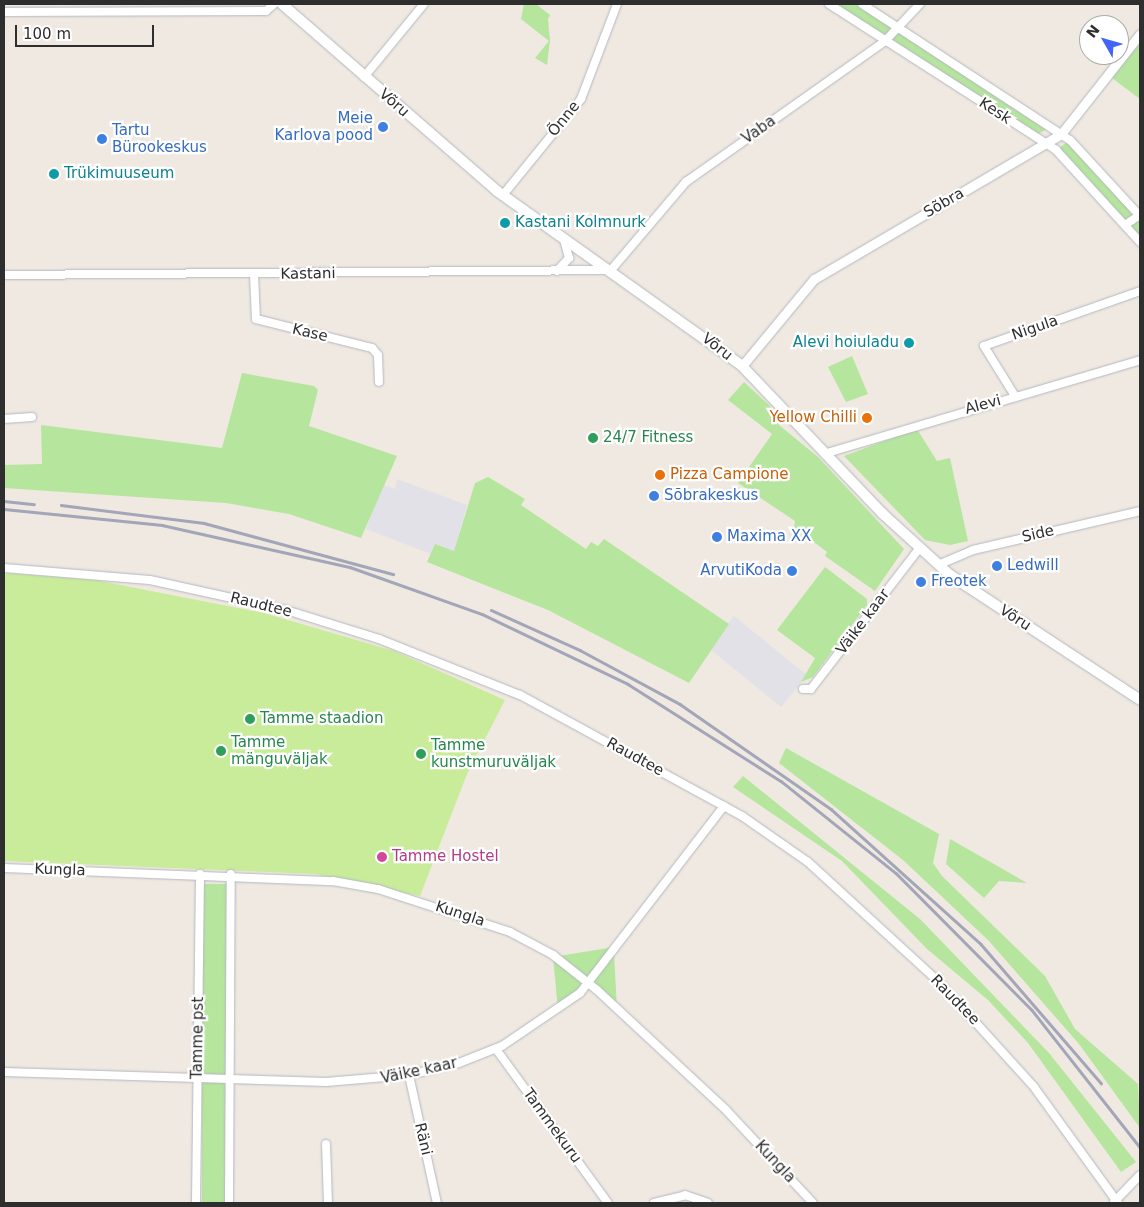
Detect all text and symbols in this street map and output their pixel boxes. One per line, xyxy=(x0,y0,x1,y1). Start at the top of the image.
scale bar xyxy=(18,15,156,47)
north arrow xyxy=(1079,15,1129,65)
text: N xyxy=(1083,22,1103,41)
text: 100 m xyxy=(23,25,71,43)
street label: Võru xyxy=(375,85,413,121)
street label: Kesk xyxy=(975,94,1015,128)
street label: Õnne xyxy=(544,98,584,140)
place label: Meie Karlova pood xyxy=(274,109,373,144)
street label: Vaba xyxy=(739,112,779,148)
place label: Tartu Bürookeskus xyxy=(112,121,207,156)
marker: Meie Karlova pood xyxy=(377,121,389,133)
marker: Tartu Bürookeskus xyxy=(96,133,108,145)
place label: Trükimuuseum xyxy=(64,165,174,183)
marker: Trükimuuseum xyxy=(48,168,60,180)
street label: Sõbra xyxy=(921,184,967,222)
place label: Kastani Kolmnurk xyxy=(515,214,646,232)
marker: Kastani Kolmnurk xyxy=(499,217,511,229)
street label: Kastani xyxy=(280,265,336,283)
street label: Nigula xyxy=(1009,312,1061,344)
street label: Kase xyxy=(291,320,329,346)
street label: Võru xyxy=(698,329,736,365)
place label: Alevi hoiuladu xyxy=(793,334,899,352)
marker: Alevi hoiuladu xyxy=(903,337,915,349)
street label: Alevi xyxy=(963,392,1003,418)
place label: Yellow Chilli xyxy=(769,409,857,427)
marker: Yellow Chilli xyxy=(861,412,873,424)
place label: 24/7 Fitness xyxy=(603,429,693,447)
marker: 24/7 Fitness xyxy=(587,432,599,444)
place label: Pizza Campione xyxy=(670,466,788,484)
marker: Pizza Campione xyxy=(654,469,666,481)
place label: Sõbrakeskus xyxy=(664,487,758,505)
marker: Sõbrakeskus xyxy=(648,490,660,502)
street label: Side xyxy=(1020,522,1056,546)
place label: Maxima XX xyxy=(727,528,811,546)
marker: Maxima XX xyxy=(711,531,723,543)
place label: Ledwill xyxy=(1007,557,1059,575)
marker: Ledwill xyxy=(991,560,1003,572)
place label: ArvutiKoda xyxy=(700,562,782,580)
marker: ArvutiKoda xyxy=(786,565,798,577)
place label: Freotek xyxy=(931,573,987,591)
marker: Freotek xyxy=(915,576,927,588)
street label: Väike kaar xyxy=(832,586,894,658)
street label: Raudtee xyxy=(228,589,294,621)
street label: Võru xyxy=(996,601,1034,635)
place label: Tamme staadion xyxy=(260,710,384,728)
marker: Tamme staadion xyxy=(244,713,256,725)
place label: Tamme mänguväljak xyxy=(231,733,328,768)
street label: Raudtee xyxy=(603,734,667,780)
place label: Tamme kunstmuruväljak xyxy=(431,736,556,771)
marker: Tamme mänguväljak xyxy=(215,745,227,757)
marker: Tamme kunstmuruväljak xyxy=(415,748,427,760)
place label: Tamme Hostel xyxy=(392,848,499,866)
marker: Tamme Hostel xyxy=(376,851,388,863)
street label: Kungla xyxy=(34,860,86,880)
street label: Kungla xyxy=(433,898,487,930)
street label: Raudtee xyxy=(927,971,983,1029)
street label: Tamme pst xyxy=(188,997,208,1079)
street label: Väike kaar xyxy=(379,1054,459,1088)
street label: Tammekuru xyxy=(519,1085,585,1167)
street label: Räni xyxy=(411,1121,435,1157)
street label: Kungla xyxy=(751,1137,799,1187)

